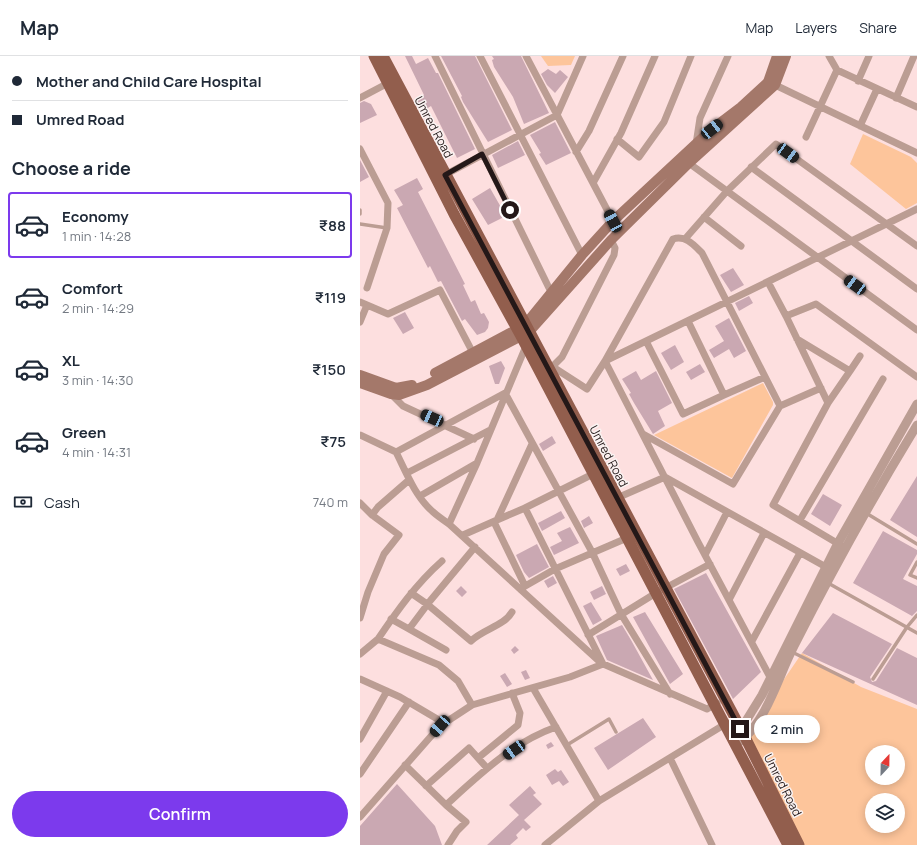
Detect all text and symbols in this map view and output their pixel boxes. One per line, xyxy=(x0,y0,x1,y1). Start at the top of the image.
text: Map xyxy=(20,15,59,41)
text: Map xyxy=(745,18,773,37)
text: Layers xyxy=(795,18,837,37)
text: Share xyxy=(859,18,897,37)
text: Mother and Child Care Hospital xyxy=(36,71,262,92)
street label: Umred Road xyxy=(411,93,457,161)
text: Umred Road xyxy=(36,109,124,130)
car xyxy=(699,117,725,141)
car xyxy=(775,141,801,165)
text: Choose a ride xyxy=(12,156,131,180)
route start xyxy=(501,201,519,219)
text: Economy xyxy=(62,206,129,227)
icon: car xyxy=(14,207,50,243)
car xyxy=(602,208,624,234)
text: ₹88 xyxy=(319,215,346,236)
text: 1 min · 14:28 xyxy=(62,227,131,245)
car xyxy=(842,273,868,297)
text: Comfort xyxy=(62,278,123,299)
icon: car xyxy=(14,279,50,315)
text: ₹119 xyxy=(315,287,346,308)
text: 2 min · 14:29 xyxy=(62,299,134,317)
text: XL xyxy=(62,350,80,371)
icon: car xyxy=(14,351,50,387)
text: ₹150 xyxy=(312,359,346,380)
text: 3 min · 14:30 xyxy=(62,371,133,389)
car xyxy=(419,408,445,428)
text: Green xyxy=(62,422,106,443)
street label: Umred Road xyxy=(586,422,632,490)
icon: car xyxy=(14,423,50,459)
text: ₹75 xyxy=(320,431,346,452)
text: 4 min · 14:31 xyxy=(62,443,131,461)
icon: cash xyxy=(12,491,34,513)
text: Cash xyxy=(44,492,80,513)
text: 740 m xyxy=(313,493,348,511)
car xyxy=(428,713,452,739)
callout: 2 min xyxy=(754,715,820,743)
route end xyxy=(731,720,749,738)
text: 2 min xyxy=(770,720,804,738)
car xyxy=(501,738,527,762)
north arrow xyxy=(865,745,905,785)
map controls xyxy=(865,745,905,833)
street label: Umred Road xyxy=(760,751,806,819)
button: Confirm xyxy=(12,791,348,837)
button: layers xyxy=(865,793,905,833)

